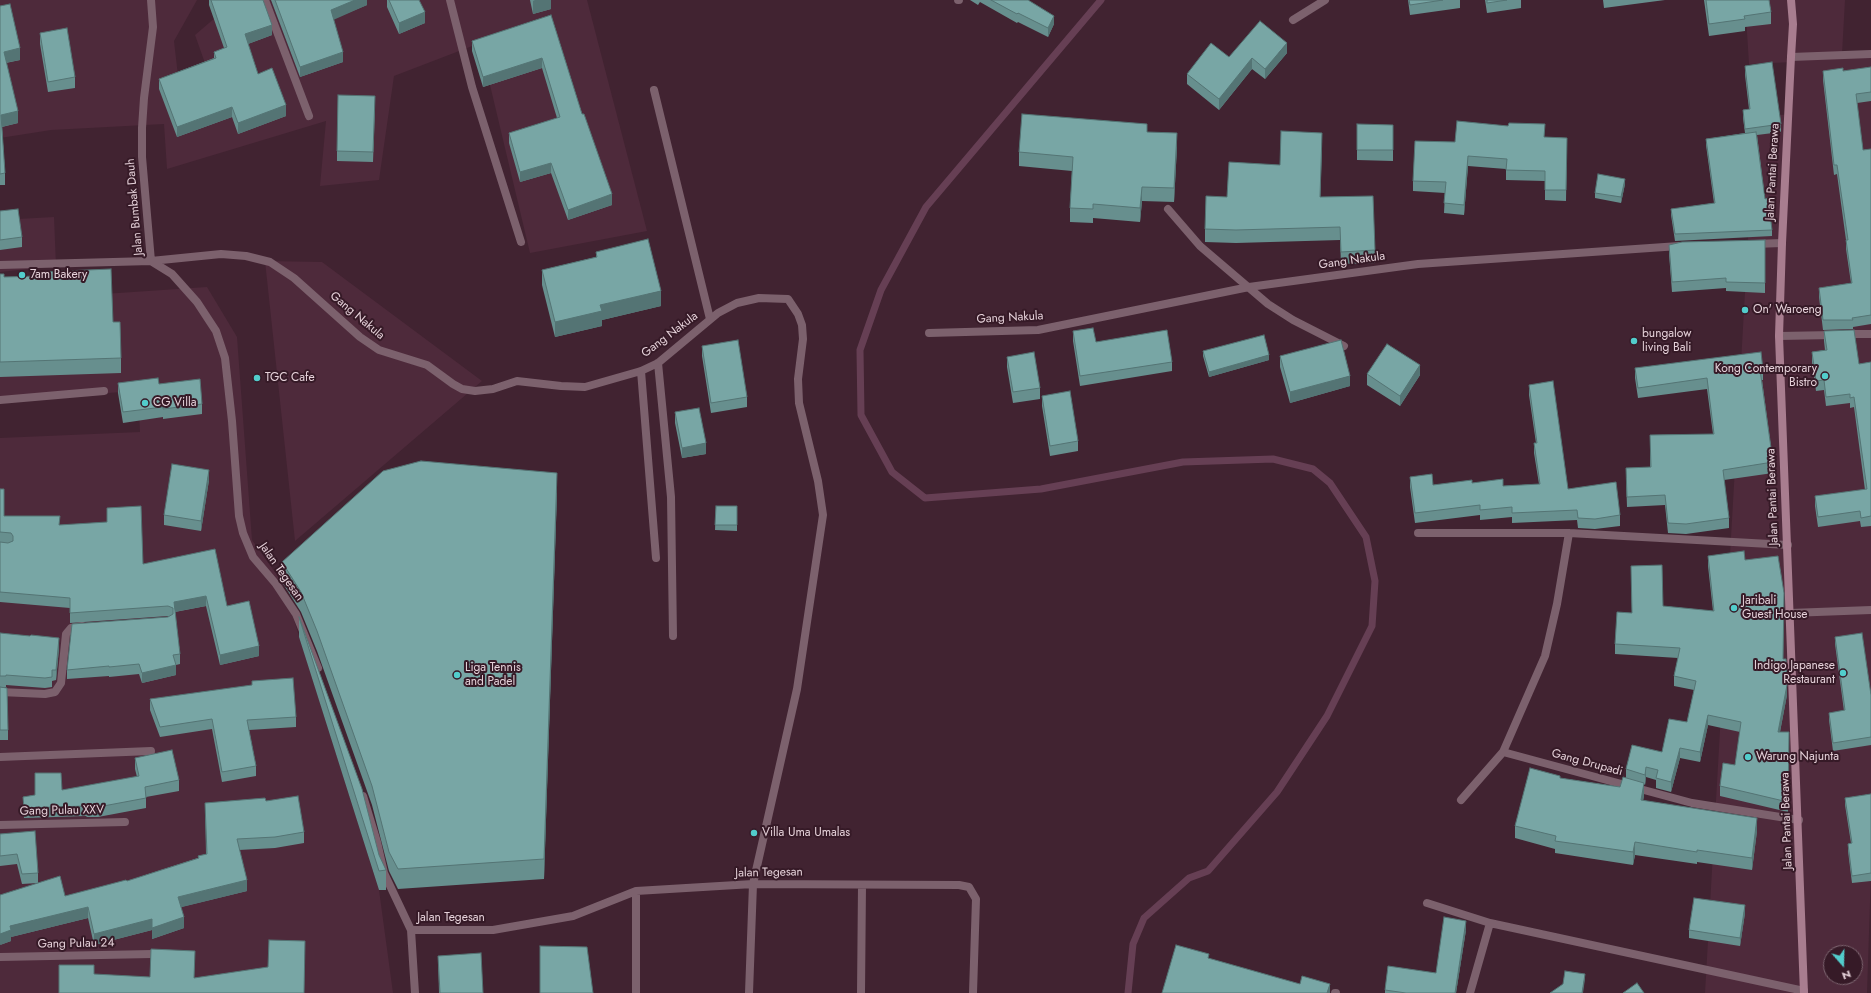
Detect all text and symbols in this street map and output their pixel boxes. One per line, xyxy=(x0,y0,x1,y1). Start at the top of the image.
street label: Jalan Pantai Berawa xyxy=(1763,123,1783,221)
street label: Jalan Bumbak Dauh xyxy=(124,158,146,256)
street label: Gang Nakula xyxy=(1318,249,1386,273)
place label: 7am Bakery xyxy=(30,268,87,282)
marker: 7am Bakery xyxy=(17,270,27,280)
street label: Gang Nakula xyxy=(327,289,387,343)
place label: On' Waroeng xyxy=(1753,303,1822,317)
marker: On' Waroeng xyxy=(1740,305,1750,315)
street label: Gang Nakula xyxy=(639,309,701,361)
street label: Gang Nakula xyxy=(976,309,1044,327)
place label: bungalow living Bali xyxy=(1642,327,1691,355)
marker: bungalow living Bali xyxy=(1629,336,1639,346)
place label: Kong Contemporary Bistro xyxy=(1715,362,1817,390)
place label: TGC Cafe xyxy=(265,371,315,385)
marker: Kong Contemporary Bistro xyxy=(1820,371,1830,381)
marker: TGC Cafe xyxy=(252,373,262,383)
place label: CG Villa xyxy=(153,396,196,410)
marker: CG Villa xyxy=(140,398,150,408)
street label: Jalan Pantai Berawa xyxy=(1764,448,1782,546)
street label: Jalan Tegesan xyxy=(256,540,306,604)
place label: Jaribali Guest House xyxy=(1742,594,1808,622)
marker: Jaribali Guest House xyxy=(1729,603,1739,613)
place label: Indigo Japanese Restaurant xyxy=(1754,659,1835,687)
place label: Liga Tennis and Padel xyxy=(465,661,521,689)
marker: Indigo Japanese Restaurant xyxy=(1838,668,1848,678)
marker: Liga Tennis and Padel xyxy=(452,670,462,680)
street label: Gang Drupadi xyxy=(1550,747,1624,779)
place label: Warung Najunta xyxy=(1756,750,1839,764)
marker: Warung Najunta xyxy=(1743,752,1753,762)
street label: Jalan Pantai Berawa xyxy=(1778,772,1796,870)
street label: Gang Pulau XXV xyxy=(20,803,104,819)
place label: Villa Uma Umalas xyxy=(762,826,850,840)
marker: Villa Uma Umalas xyxy=(749,828,759,838)
street label: Jalan Tegesan xyxy=(735,865,803,881)
street label: Jalan Tegesan xyxy=(417,911,485,925)
street label: Gang Pulau 24 xyxy=(38,936,114,952)
north arrow xyxy=(1823,945,1863,985)
text: N xyxy=(1840,966,1854,984)

